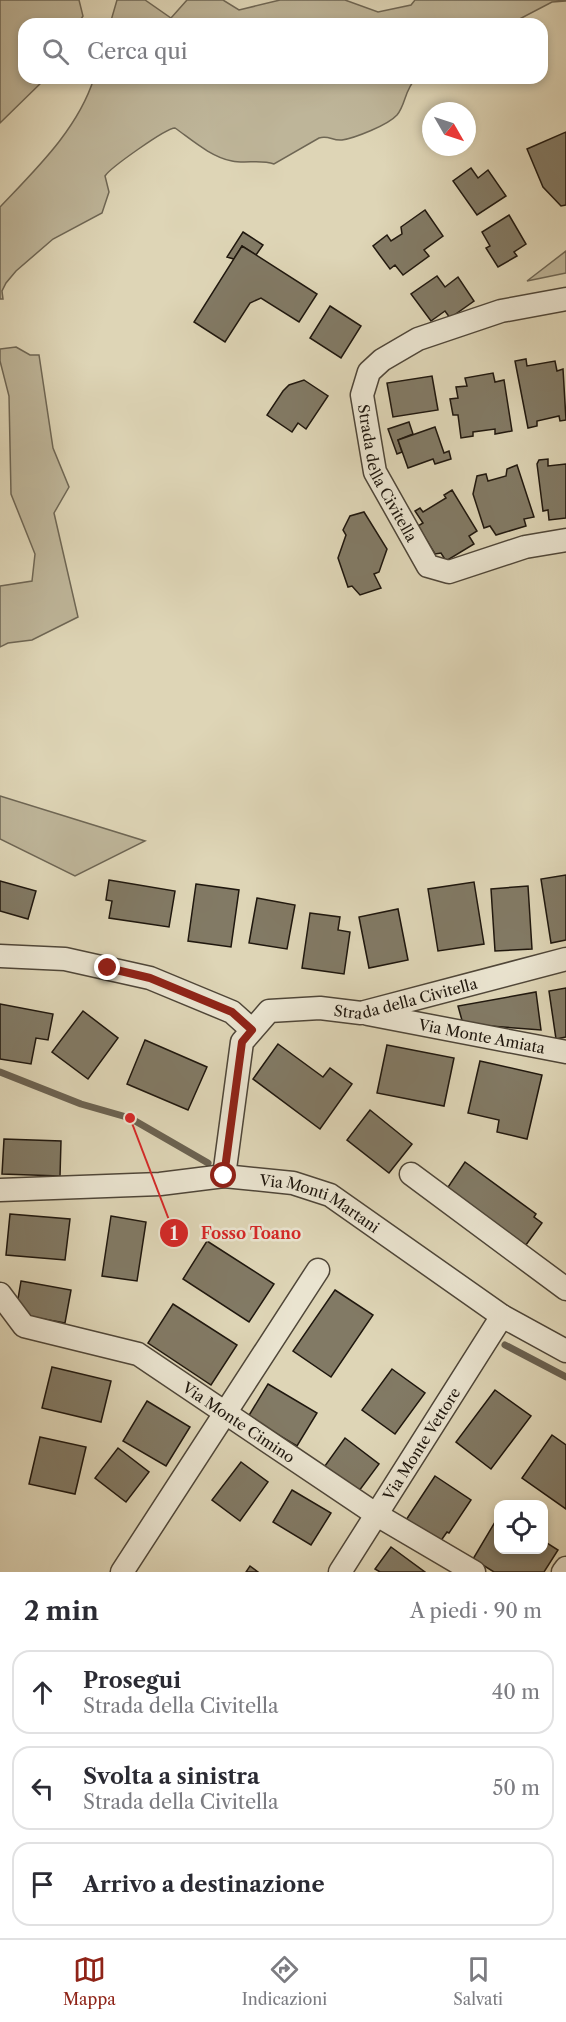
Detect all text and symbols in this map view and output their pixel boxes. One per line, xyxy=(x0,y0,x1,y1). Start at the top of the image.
search box xyxy=(18,18,548,84)
icon: search xyxy=(39,35,72,68)
text: Cerca qui xyxy=(87,38,188,65)
north arrow xyxy=(422,102,476,156)
street label: Strada della Civitella xyxy=(354,403,422,545)
route end xyxy=(94,954,120,980)
street label: Strada della Civitella xyxy=(333,973,479,1023)
street label: Via Monte Amiata xyxy=(416,1014,547,1057)
route start xyxy=(210,1162,236,1188)
street label: Via Monti Martani xyxy=(258,1170,384,1237)
callout: Fosso Toano xyxy=(159,1216,313,1250)
text: 1 xyxy=(170,1223,178,1245)
text: Fosso Toano xyxy=(201,1223,301,1243)
street label: Via Monte Cimino xyxy=(178,1377,299,1467)
street label: Via Monte Vettore xyxy=(378,1384,464,1504)
map controls xyxy=(494,1500,548,1554)
button: locate xyxy=(494,1500,548,1554)
text: 2 min xyxy=(24,1595,99,1627)
text: A piedi · 90 m xyxy=(410,1599,542,1623)
text: Prosegui xyxy=(83,1667,181,1694)
icon: ahead xyxy=(26,1676,59,1709)
text: 40 m xyxy=(492,1680,540,1704)
text: Strada della Civitella xyxy=(83,1694,279,1718)
text: Svolta a sinistra xyxy=(83,1763,260,1790)
icon: left xyxy=(26,1772,59,1805)
text: 50 m xyxy=(493,1776,540,1800)
text: Strada della Civitella xyxy=(83,1790,279,1814)
icon: arrive xyxy=(26,1868,59,1901)
text: Arrivo a destinazione xyxy=(83,1871,325,1898)
tab: Mappa xyxy=(63,1953,116,2009)
tab: Indicazioni xyxy=(242,1953,327,2009)
tab: Salvati xyxy=(453,1953,503,2009)

